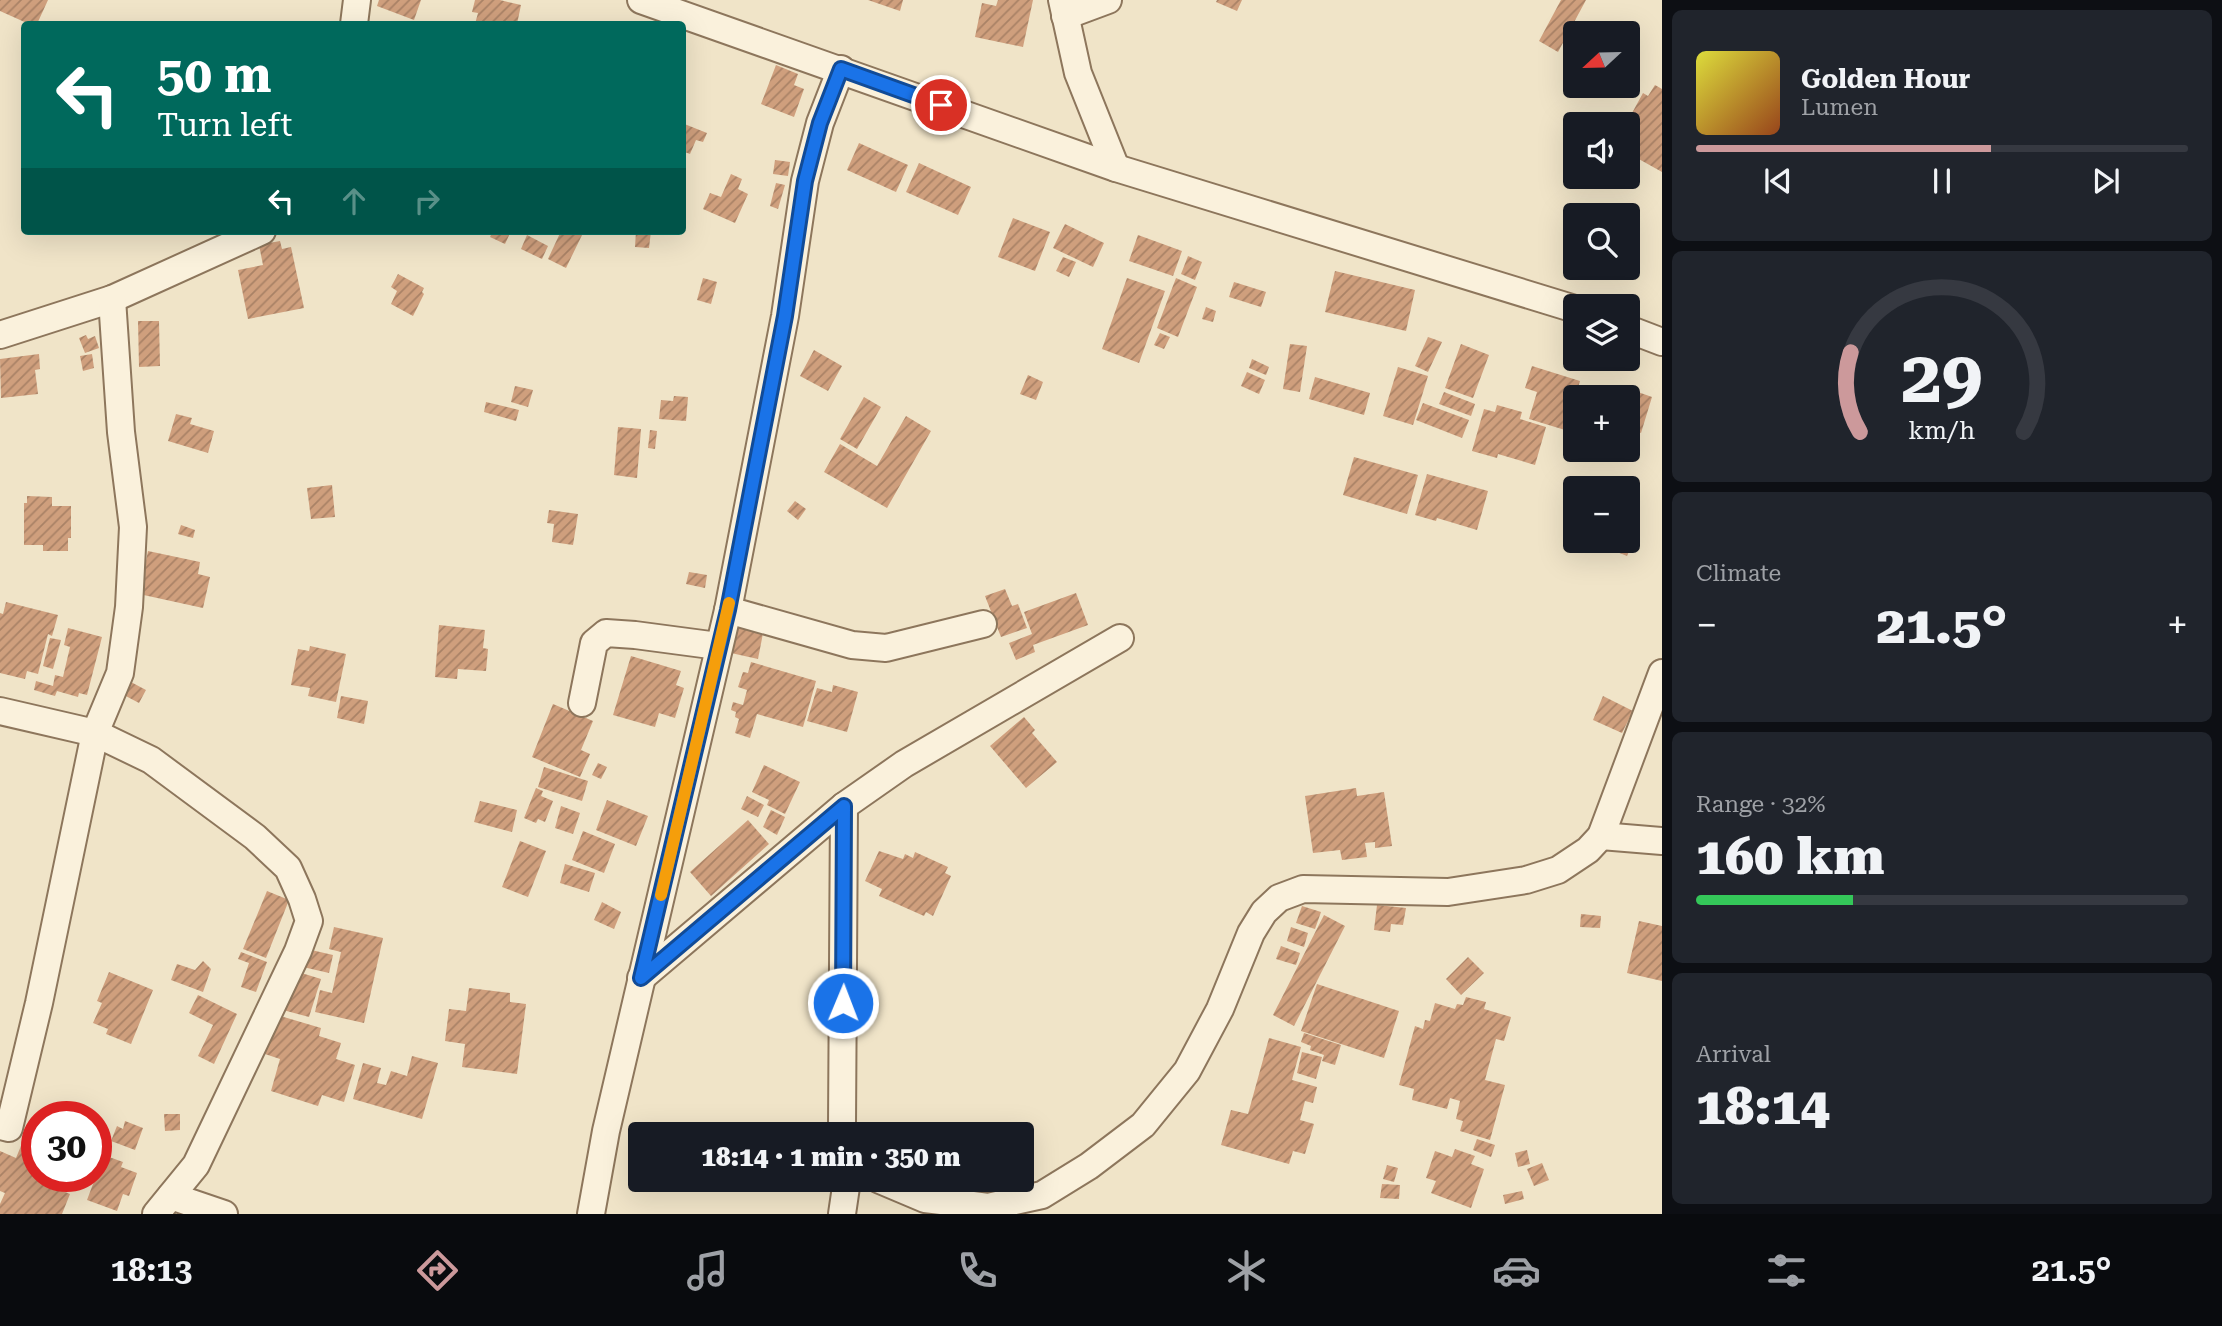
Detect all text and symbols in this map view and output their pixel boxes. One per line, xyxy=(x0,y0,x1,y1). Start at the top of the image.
north arrow xyxy=(1563,21,1640,98)
map controls xyxy=(1563,21,1640,553)
text: 50 m xyxy=(157,47,272,104)
icon: left xyxy=(42,49,133,140)
text: Golden Hour xyxy=(1801,64,1970,94)
pin xyxy=(911,75,971,135)
icon: arrive xyxy=(922,86,960,124)
text: Lumen xyxy=(1801,94,1878,121)
text: Turn left xyxy=(157,106,292,144)
button: sound xyxy=(1563,112,1640,189)
icon: previous xyxy=(1759,162,1797,200)
icon: pause xyxy=(1923,162,1961,200)
icon: next xyxy=(2087,162,2125,200)
icon: left xyxy=(262,182,300,220)
icon: ahead xyxy=(335,182,373,220)
icon: right xyxy=(408,182,446,220)
button: search xyxy=(1563,203,1640,280)
button: layers xyxy=(1563,294,1640,371)
text: 29 xyxy=(1901,336,1983,421)
button: + xyxy=(1563,385,1640,462)
text: km/h xyxy=(1909,416,1975,445)
button: − xyxy=(1563,476,1640,553)
text: Climate xyxy=(1696,560,1781,587)
text: 21.5° xyxy=(1877,595,2007,656)
text: − xyxy=(1696,603,1717,647)
text: + xyxy=(2167,603,2188,647)
text: Range · 32% xyxy=(1696,791,1825,818)
text: 160 km xyxy=(1696,826,1884,887)
position arrow xyxy=(806,966,880,1040)
text: Arrival xyxy=(1696,1041,1771,1068)
text: 18:14 xyxy=(1696,1076,1830,1137)
speed limit sign: 30 xyxy=(21,1101,112,1192)
text: 18:14 · 1 min · 350 m xyxy=(701,1142,961,1172)
icon: directions xyxy=(413,1246,462,1295)
icon: music xyxy=(683,1246,732,1295)
icon: phone xyxy=(953,1246,1002,1295)
icon: climate xyxy=(1222,1246,1271,1295)
icon: car xyxy=(1492,1246,1541,1295)
icon: filters xyxy=(1762,1246,1811,1295)
text: 18:13 xyxy=(110,1251,192,1289)
text: 21.5° xyxy=(2032,1251,2112,1289)

